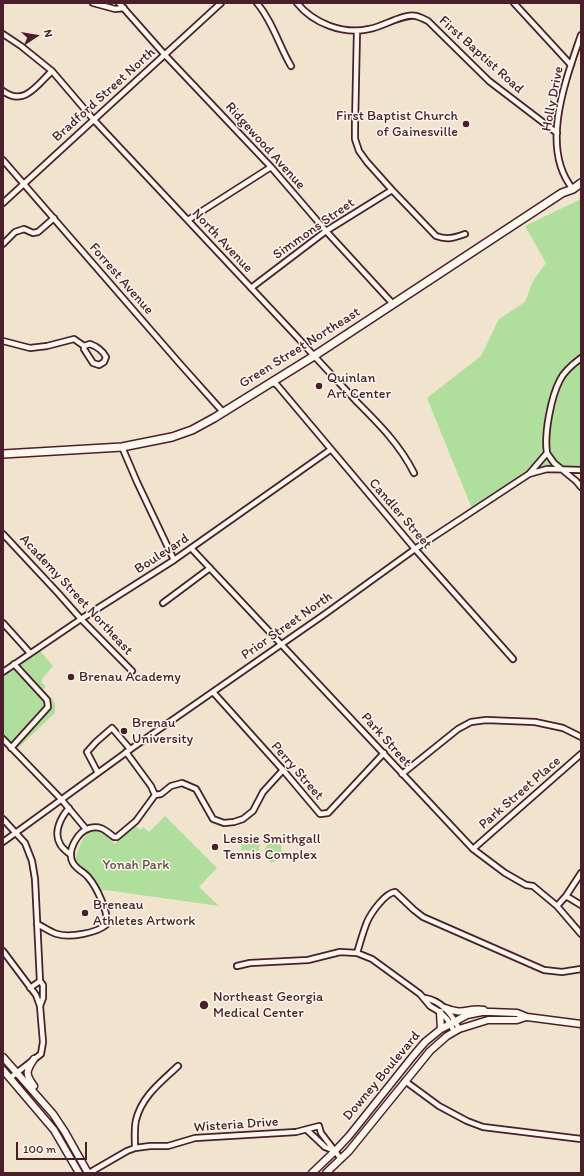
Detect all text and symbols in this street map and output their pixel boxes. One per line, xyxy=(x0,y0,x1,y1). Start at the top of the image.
street label: First Baptist Road xyxy=(435,12,527,98)
north arrow xyxy=(16,16,56,56)
text: N xyxy=(41,28,55,38)
street label: Bradford Street North xyxy=(49,44,159,146)
street label: Holly Drive xyxy=(538,65,568,133)
street label: Ridgewood Avenue xyxy=(221,99,309,193)
place label: First Baptist Church of Gainesville xyxy=(336,108,458,140)
marker: First Baptist Church of Gainesville xyxy=(461,119,471,129)
street label: Simmons Street xyxy=(270,195,358,263)
street label: North Avenue xyxy=(188,205,256,277)
street label: Forrest Avenue xyxy=(85,240,157,318)
street label: Green Street Northeast xyxy=(236,304,364,392)
place label: Quinlan Art Center xyxy=(327,370,391,402)
marker: Quinlan Art Center xyxy=(314,381,324,391)
street label: Candler Street xyxy=(365,475,435,553)
street label: Boulevard xyxy=(132,530,192,578)
street label: Academy Street Northeast xyxy=(16,531,136,659)
street label: Prior Street North xyxy=(238,588,336,664)
place label: Brenau Academy xyxy=(79,669,181,685)
marker: Brenau Academy xyxy=(66,672,76,682)
street label: Park Street xyxy=(357,709,415,771)
place label: Brenau University xyxy=(132,715,193,748)
marker: Brenau University xyxy=(119,726,129,736)
street label: Perry Street xyxy=(267,738,327,804)
street label: Park Street Place xyxy=(476,753,564,833)
place label: Lessie Smithgall Tennis Complex xyxy=(223,831,321,864)
marker: Lessie Smithgall Tennis Complex xyxy=(210,842,220,852)
park label: Yonah Park xyxy=(103,857,169,873)
place label: Breneau Athletes Artwork xyxy=(93,897,195,930)
marker: Breneau Athletes Artwork xyxy=(80,908,90,918)
place label: Northeast Georgia Medical Center xyxy=(213,989,323,1022)
marker: Northeast Georgia Medical Center xyxy=(198,999,210,1011)
street label: Downey Boulevard xyxy=(340,1028,424,1124)
street label: Wisteria Drive xyxy=(193,1114,279,1136)
scale bar xyxy=(18,1134,89,1160)
text: 100 m xyxy=(23,1142,56,1156)

